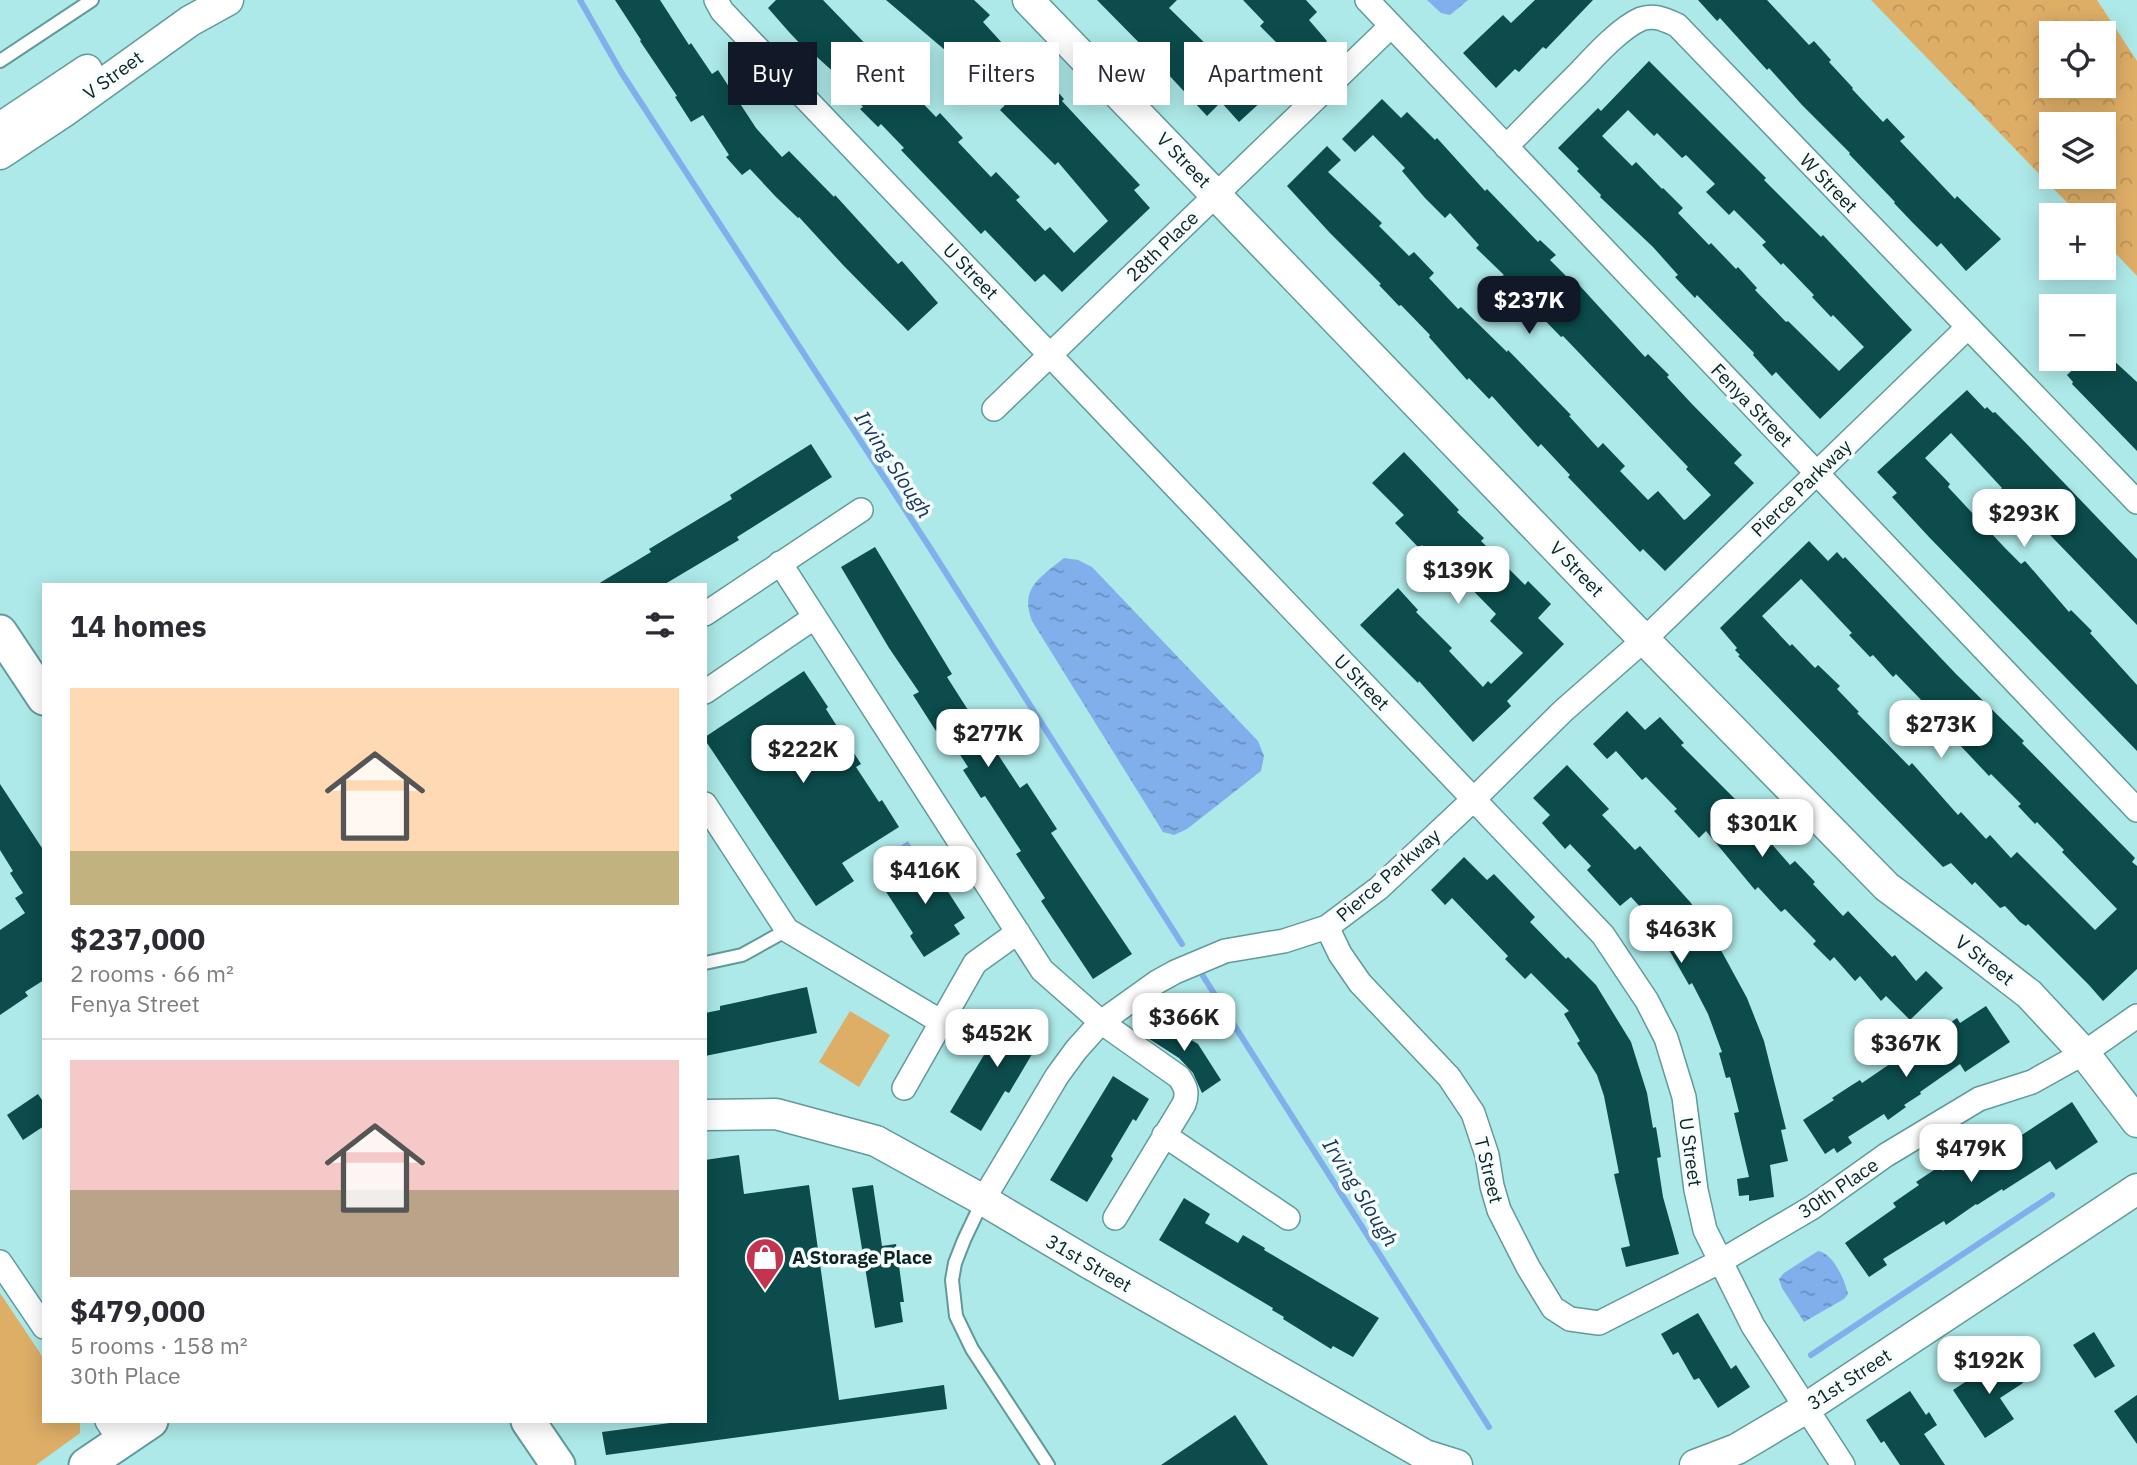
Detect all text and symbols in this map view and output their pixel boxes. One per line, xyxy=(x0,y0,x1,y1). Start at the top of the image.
map controls xyxy=(2039,21,2116,371)
button: locate xyxy=(2039,21,2116,98)
chip: Buy xyxy=(728,42,817,105)
chip: Rent xyxy=(831,42,930,105)
chip: Filters xyxy=(944,42,1059,105)
chip: New xyxy=(1073,42,1170,105)
chip: Apartment xyxy=(1184,42,1347,105)
street label: V Street xyxy=(78,45,148,105)
button: layers xyxy=(2039,112,2116,189)
street label: V Street xyxy=(1152,127,1216,193)
street label: W Street xyxy=(1795,148,1863,218)
button: + xyxy=(2039,203,2116,280)
street label: 28th Place xyxy=(1121,206,1203,286)
street label: U Street xyxy=(938,238,1004,304)
pin: $237K xyxy=(1480,276,1578,336)
text: $237K xyxy=(1493,284,1565,314)
button: − xyxy=(2039,294,2116,371)
street label: Fenya Street xyxy=(1706,358,1798,452)
water label: Irving Slough xyxy=(849,405,939,523)
street label: Pierce Parkway xyxy=(1746,434,1857,542)
pin: $293K xyxy=(1975,490,2073,549)
text: $293K xyxy=(1988,497,2060,527)
street label: V Street xyxy=(1545,536,1609,602)
pin: $139K xyxy=(1409,546,1507,606)
text: $139K xyxy=(1422,554,1494,584)
text: 14 homes xyxy=(70,606,207,645)
icon: filters xyxy=(641,606,679,644)
street label: U Street xyxy=(1329,649,1395,715)
pin: $273K xyxy=(1892,700,1990,760)
text: $273K xyxy=(1905,708,1977,738)
pin: $277K xyxy=(939,710,1037,769)
text: $277K xyxy=(952,717,1024,747)
pin: $222K xyxy=(754,726,852,785)
icon: home xyxy=(312,733,438,859)
text: $222K xyxy=(767,733,839,763)
pin: $301K xyxy=(1713,800,1811,859)
text: $301K xyxy=(1726,807,1798,837)
street label: Pierce Parkway xyxy=(1331,823,1445,927)
pin: $416K xyxy=(876,846,974,906)
text: $416K xyxy=(889,854,961,884)
pin: $463K xyxy=(1632,906,1730,965)
text: $463K xyxy=(1645,913,1717,943)
text: $237,000 xyxy=(70,919,205,958)
street label: V Street xyxy=(1951,930,2019,990)
text: 2 rooms · 66 m² xyxy=(70,958,234,988)
text: Fenya Street xyxy=(70,988,200,1018)
pin: $366K xyxy=(1135,993,1233,1053)
text: $366K xyxy=(1148,1001,1220,1031)
pin: $452K xyxy=(948,1010,1046,1069)
text: $452K xyxy=(961,1017,1033,1047)
pin: $367K xyxy=(1857,1020,1955,1079)
text: $367K xyxy=(1870,1027,1942,1057)
icon: home xyxy=(312,1105,438,1231)
street label: U Street xyxy=(1674,1116,1708,1188)
pin: $479K xyxy=(1922,1124,2020,1184)
text: $479K xyxy=(1935,1132,2007,1162)
water label: Irving Slough xyxy=(1317,1133,1405,1251)
street label: T Street xyxy=(1469,1134,1509,1206)
street label: 30th Place xyxy=(1793,1152,1883,1224)
street label: 31st Street xyxy=(1042,1229,1136,1297)
shop icon: A Storage Place xyxy=(744,1236,786,1291)
place label: A Storage Place xyxy=(792,1245,932,1269)
text: $479,000 xyxy=(70,1291,205,1330)
text: 5 rooms · 158 m² xyxy=(70,1330,248,1360)
pin: $192K xyxy=(1940,1336,2038,1396)
street label: 31st Street xyxy=(1803,1343,1895,1415)
text: $192K xyxy=(1953,1344,2025,1374)
text: 30th Place xyxy=(70,1360,181,1390)

